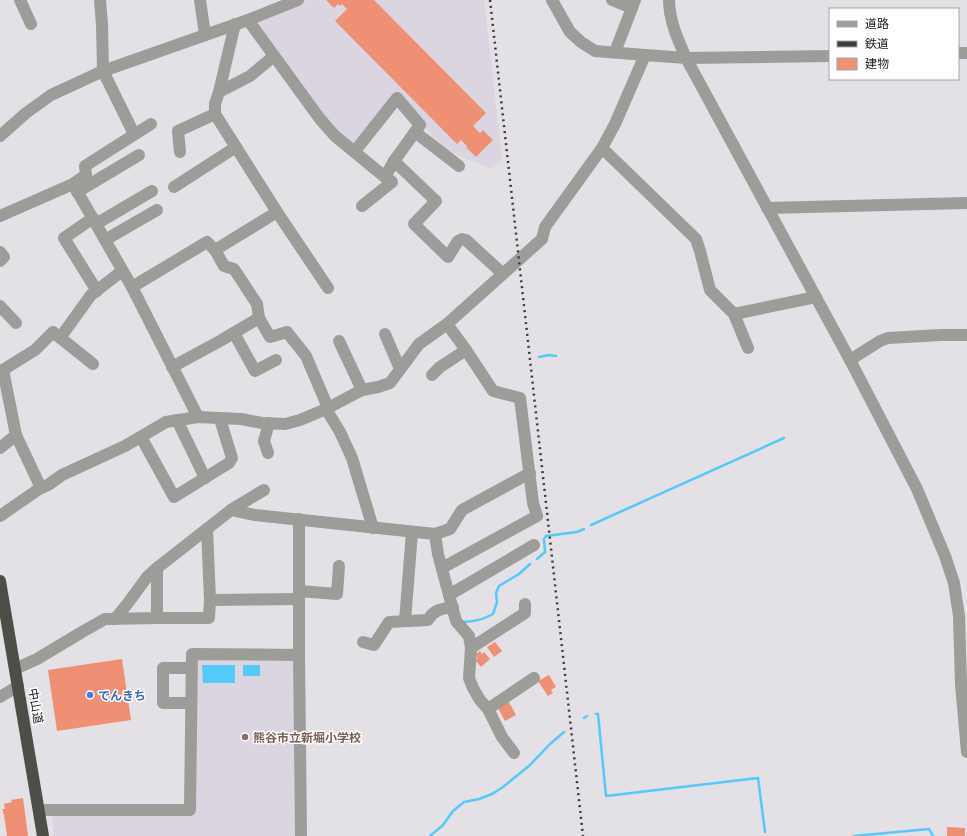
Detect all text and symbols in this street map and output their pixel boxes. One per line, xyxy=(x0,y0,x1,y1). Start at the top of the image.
legend xyxy=(829,8,959,80)
text: 道路 xyxy=(865,16,889,31)
text: 鉄道 xyxy=(865,36,889,51)
text: 建物 xyxy=(865,56,889,71)
street label: 中山道 xyxy=(25,687,47,725)
place label: でんきち xyxy=(98,688,146,703)
marker: でんきち xyxy=(85,690,95,700)
place label: 熊谷市立新堀小学校 xyxy=(253,730,361,745)
marker: 熊谷市立新堀小学校 xyxy=(240,732,250,742)

